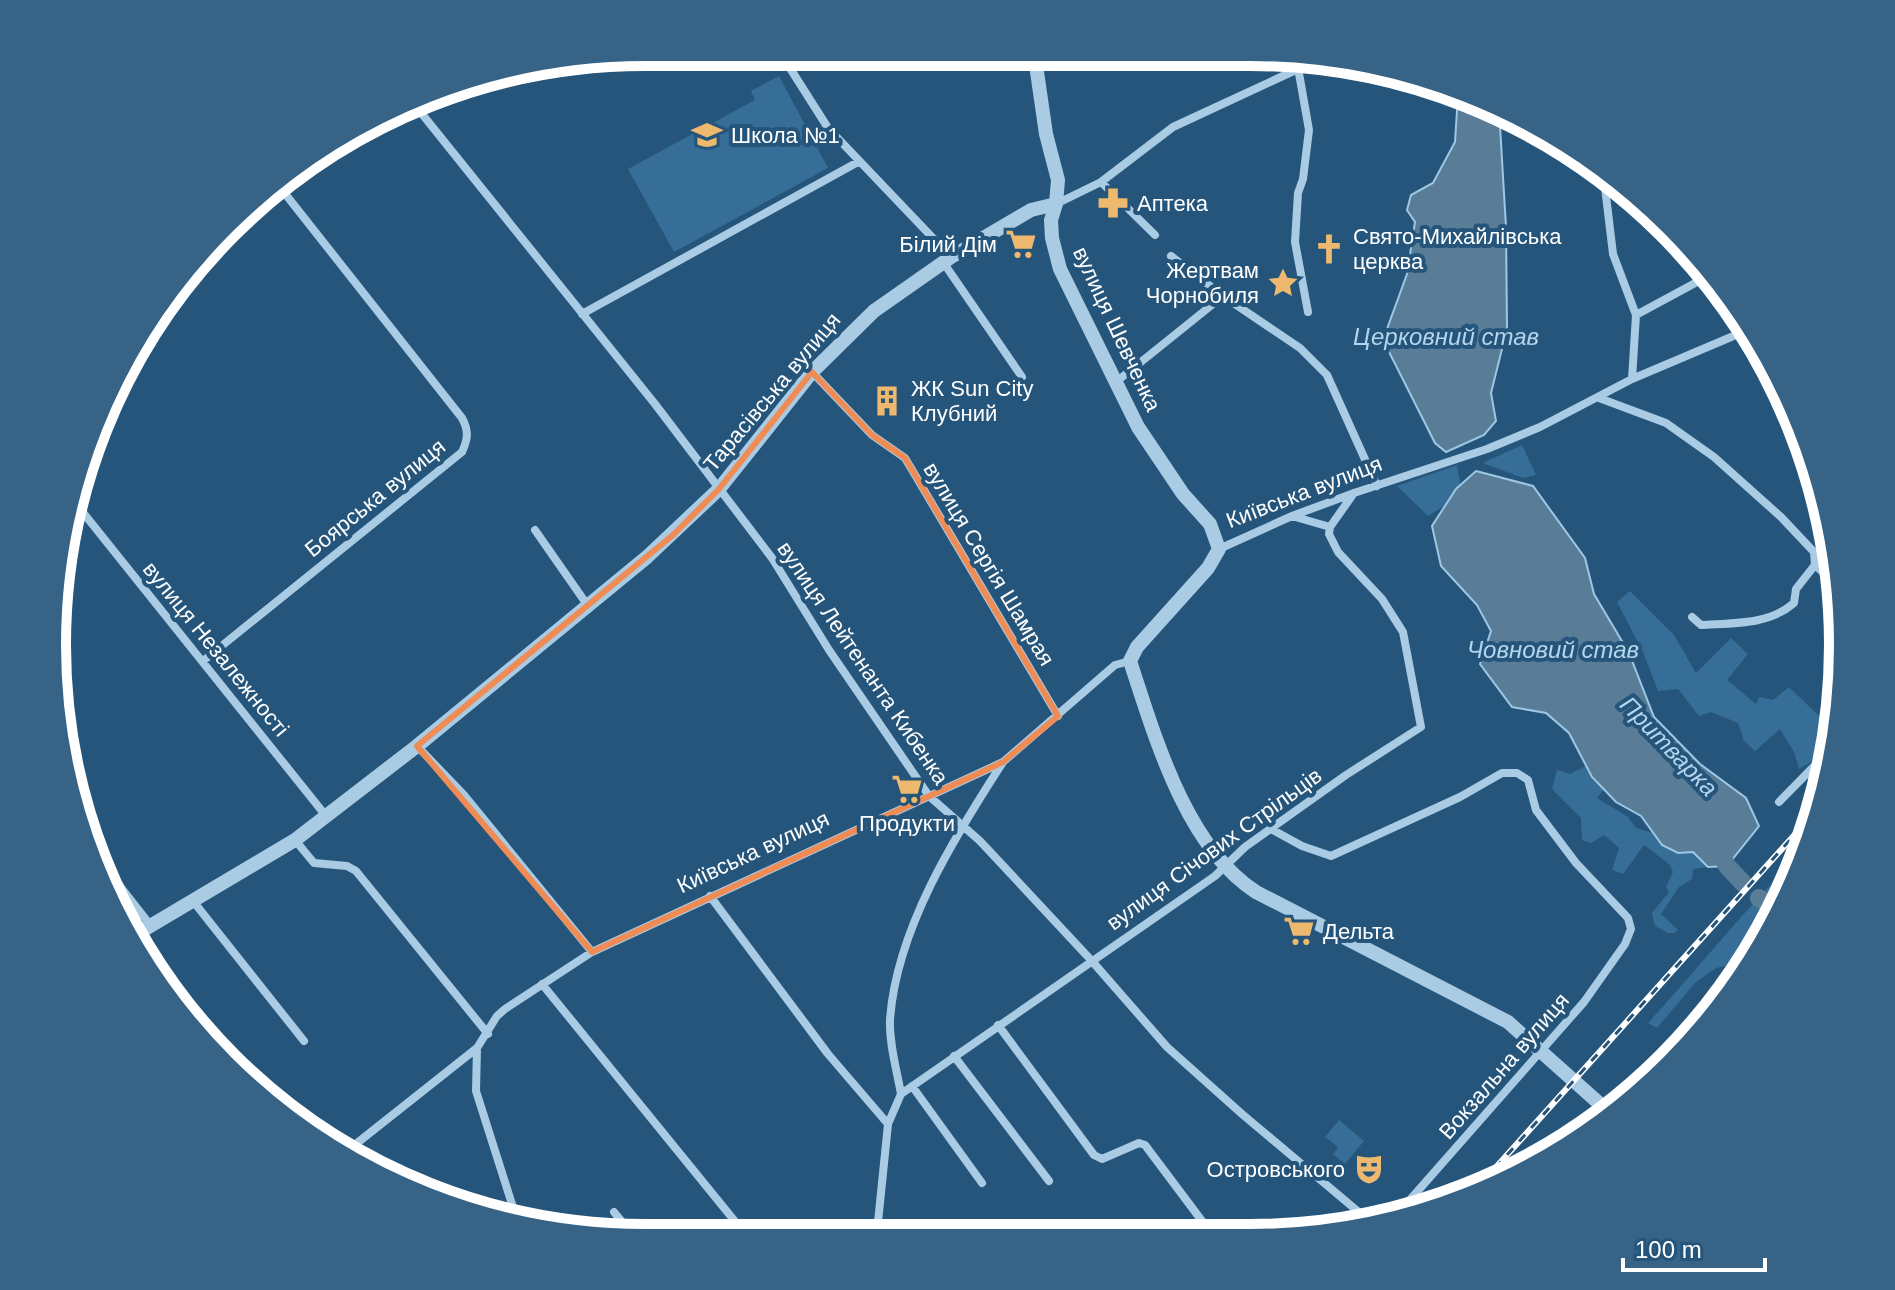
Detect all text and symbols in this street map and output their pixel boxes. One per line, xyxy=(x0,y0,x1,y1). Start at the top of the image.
school or university icon: Школа №1 xyxy=(690,118,724,152)
place label: Школа №1 xyxy=(731,123,840,148)
pharmacy icon: Аптека xyxy=(1096,186,1130,220)
place label: Аптека xyxy=(1137,191,1209,216)
place label: Свято-Михайлівська церква xyxy=(1353,224,1562,274)
supermarket icon: Білий Дім xyxy=(1004,227,1038,261)
place label: Білий Дім xyxy=(899,232,997,257)
church icon: Свято-Михайлівська церква xyxy=(1312,232,1346,266)
street label: вулиця Шевченка xyxy=(1068,243,1166,416)
place label: Жертвам Чорнобиля xyxy=(1146,258,1259,308)
place icon: Жертвам Чорнобиля xyxy=(1266,266,1300,300)
street label: Тарасівська вулиця xyxy=(699,308,845,476)
water label: Церковний став xyxy=(1353,323,1539,350)
place label: ЖК Sun City Клубний xyxy=(911,376,1033,426)
building icon: ЖК Sun City Клубний xyxy=(870,384,904,418)
street label: Боярська вулиця xyxy=(300,434,450,562)
street label: Київська вулиця xyxy=(1223,451,1385,533)
street label: вулиця Сергія Шамрая xyxy=(918,458,1060,670)
street label: вулиця Лейтенанта Кибенка xyxy=(772,537,954,790)
street label: вулиця Незалежності xyxy=(138,557,294,741)
water label: Човновий став xyxy=(1467,636,1639,663)
water label: Притварка xyxy=(1615,691,1723,801)
street label: вулиця Січових Стрільців xyxy=(1102,763,1326,935)
supermarket icon: Продукти xyxy=(890,772,924,806)
street label: Київська вулиця xyxy=(673,806,833,898)
place label: Продукти xyxy=(859,811,955,836)
supermarket icon: Дельта xyxy=(1282,914,1316,948)
place label: Дельта xyxy=(1323,919,1395,944)
street label: Вокзальна вулиця xyxy=(1434,988,1574,1144)
theatre icon: Островського xyxy=(1352,1152,1386,1186)
place label: Островського xyxy=(1207,1157,1345,1182)
scale bar xyxy=(1623,1222,1765,1272)
text: 100 m xyxy=(1635,1236,1702,1263)

